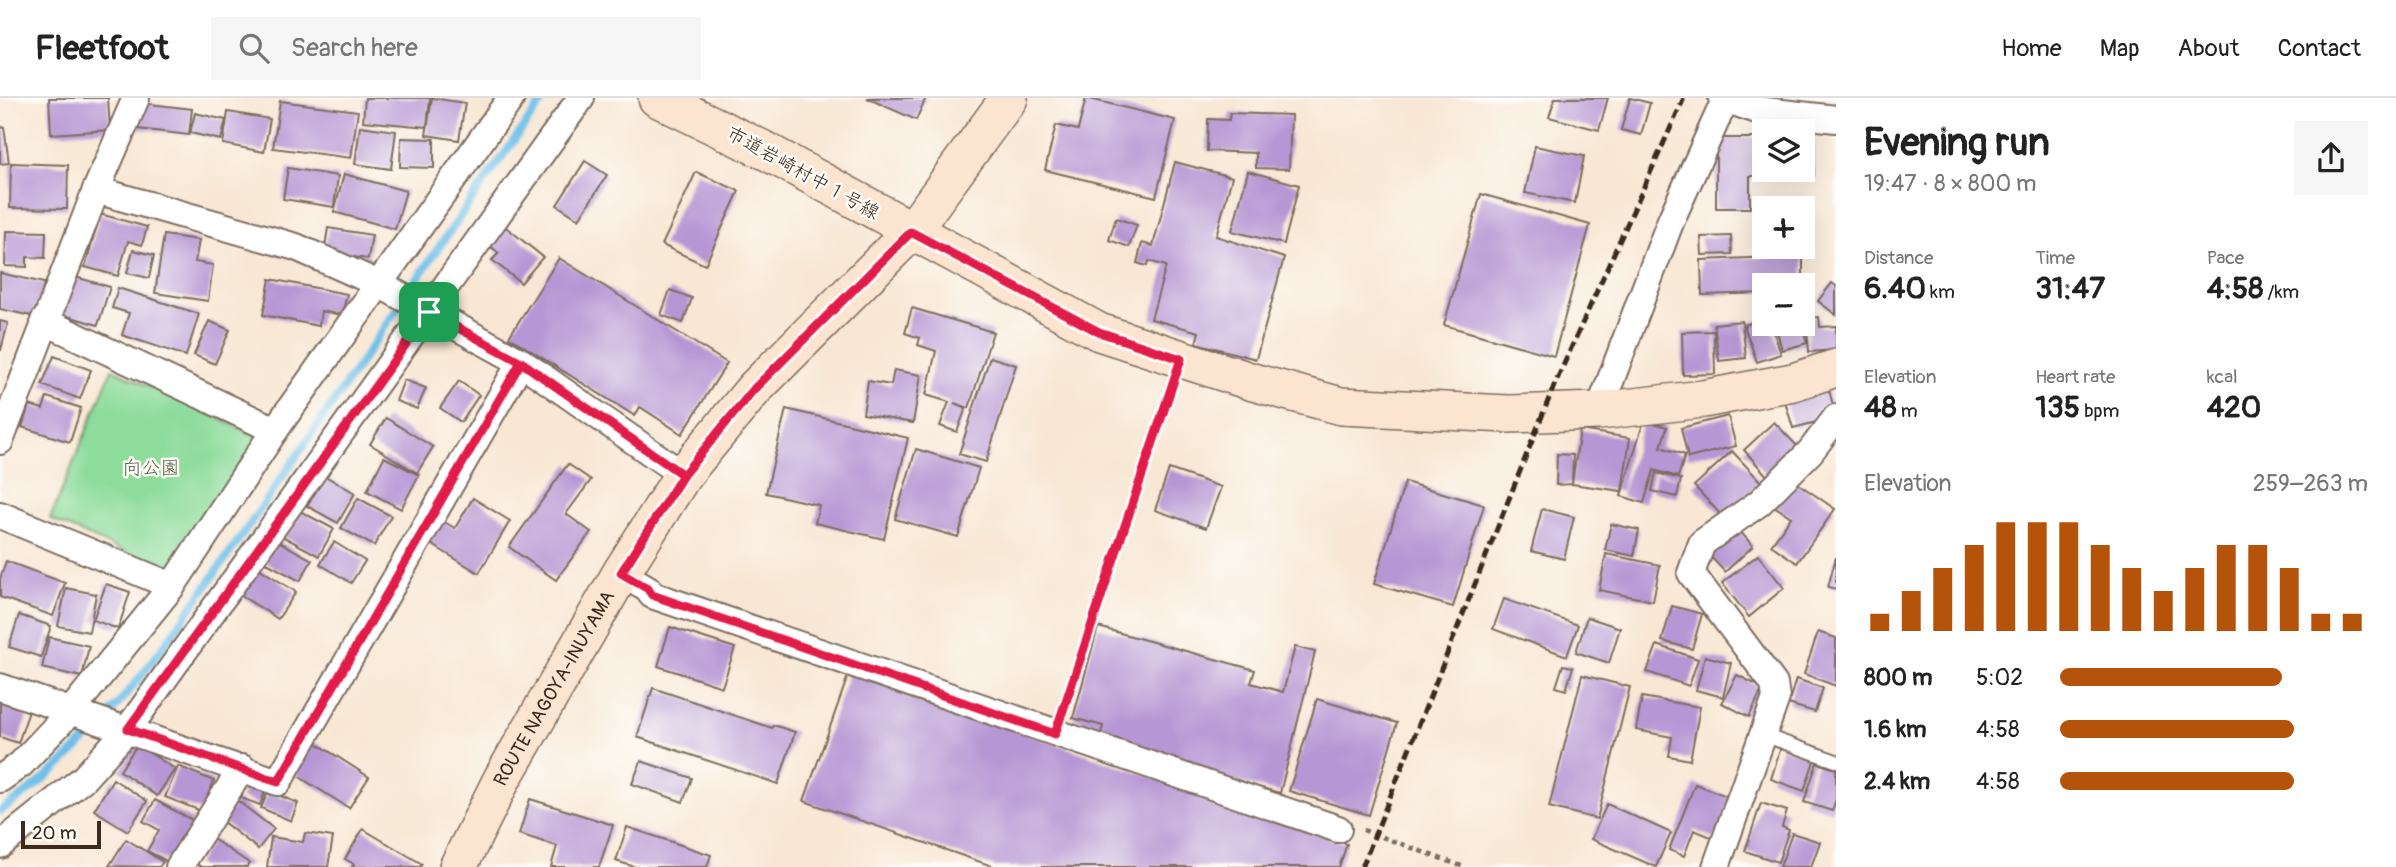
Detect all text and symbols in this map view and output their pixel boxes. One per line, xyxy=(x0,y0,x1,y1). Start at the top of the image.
search box xyxy=(211,17,701,80)
text: Fleetfoot xyxy=(35,28,169,69)
icon: search xyxy=(235,29,273,67)
text: Search here xyxy=(291,32,418,64)
text: Home xyxy=(2001,34,2062,63)
text: Map xyxy=(2100,34,2140,63)
text: About xyxy=(2178,34,2240,63)
text: Contact xyxy=(2278,34,2361,63)
map controls xyxy=(1752,119,1815,336)
button: layers xyxy=(1752,119,1815,182)
text: Evening run xyxy=(1864,119,2050,167)
street label: 市道岩崎村中１号線 xyxy=(722,121,884,225)
button: share xyxy=(2294,121,2368,195)
text: 19:47 · 8 × 800 m xyxy=(1864,169,2037,198)
button: + xyxy=(1752,196,1815,259)
text: Distance xyxy=(1864,246,1933,270)
text: Time xyxy=(2035,246,2075,270)
text: Pace xyxy=(2207,246,2244,270)
text: 6.40 xyxy=(1864,270,1926,307)
text: 31:47 xyxy=(2035,270,2105,307)
text: 4:58 xyxy=(2207,270,2263,307)
button: − xyxy=(1752,273,1815,336)
text: km xyxy=(1926,280,1955,304)
text: /km xyxy=(2263,280,2299,304)
pin xyxy=(399,282,459,342)
icon: arrive xyxy=(410,293,448,331)
text: Elevation xyxy=(1864,365,1936,389)
text: Heart rate xyxy=(2035,365,2115,389)
text: kcal xyxy=(2207,365,2238,389)
text: 48 xyxy=(1864,389,1897,426)
text: 135 xyxy=(2035,389,2080,426)
text: 420 xyxy=(2207,389,2261,426)
text: m xyxy=(1897,399,1918,423)
text: bpm xyxy=(2080,399,2119,423)
park label: 向公園 xyxy=(122,456,180,480)
text: Elevation xyxy=(1864,469,1952,498)
text: 259–263 m xyxy=(2253,469,2368,498)
street label: ROUTE NAGOYA-INUYAMA xyxy=(488,586,620,790)
text: 800 m xyxy=(1864,663,1932,692)
text: 5:02 xyxy=(1976,663,2023,692)
text: 1.6 km xyxy=(1864,715,1926,744)
text: 4:58 xyxy=(1976,715,2020,744)
text: 2.4 km xyxy=(1864,767,1930,796)
text: 4:58 xyxy=(1976,767,2020,796)
scale bar xyxy=(21,818,102,850)
text: 20 m xyxy=(32,821,77,845)

